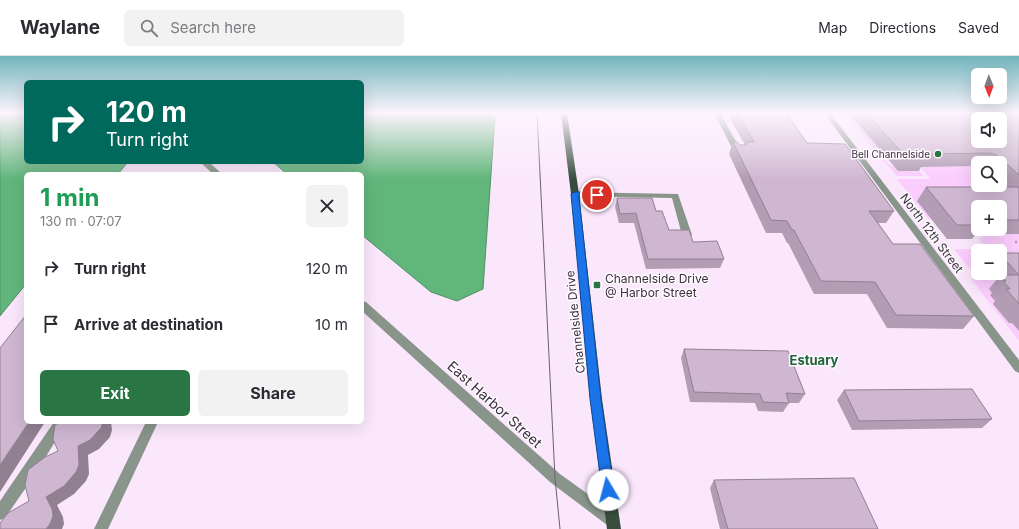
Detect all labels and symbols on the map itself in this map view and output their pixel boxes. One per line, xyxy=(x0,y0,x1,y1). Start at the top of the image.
north arrow xyxy=(971,68,1007,104)
place label: Bell Channelside xyxy=(851,148,930,160)
marker: Bell Channelside xyxy=(933,149,943,159)
pin xyxy=(580,178,614,212)
street label: North 12th Street xyxy=(897,190,967,276)
street label: Channelside Drive xyxy=(562,270,588,374)
place label: Channelside Drive @ Harbor Street xyxy=(605,271,708,300)
marker: Channelside Drive @ Harbor Street xyxy=(592,280,602,290)
district label: Estuary xyxy=(790,352,839,368)
street label: East Harbor Street xyxy=(444,357,546,451)
position arrow xyxy=(587,469,629,511)

